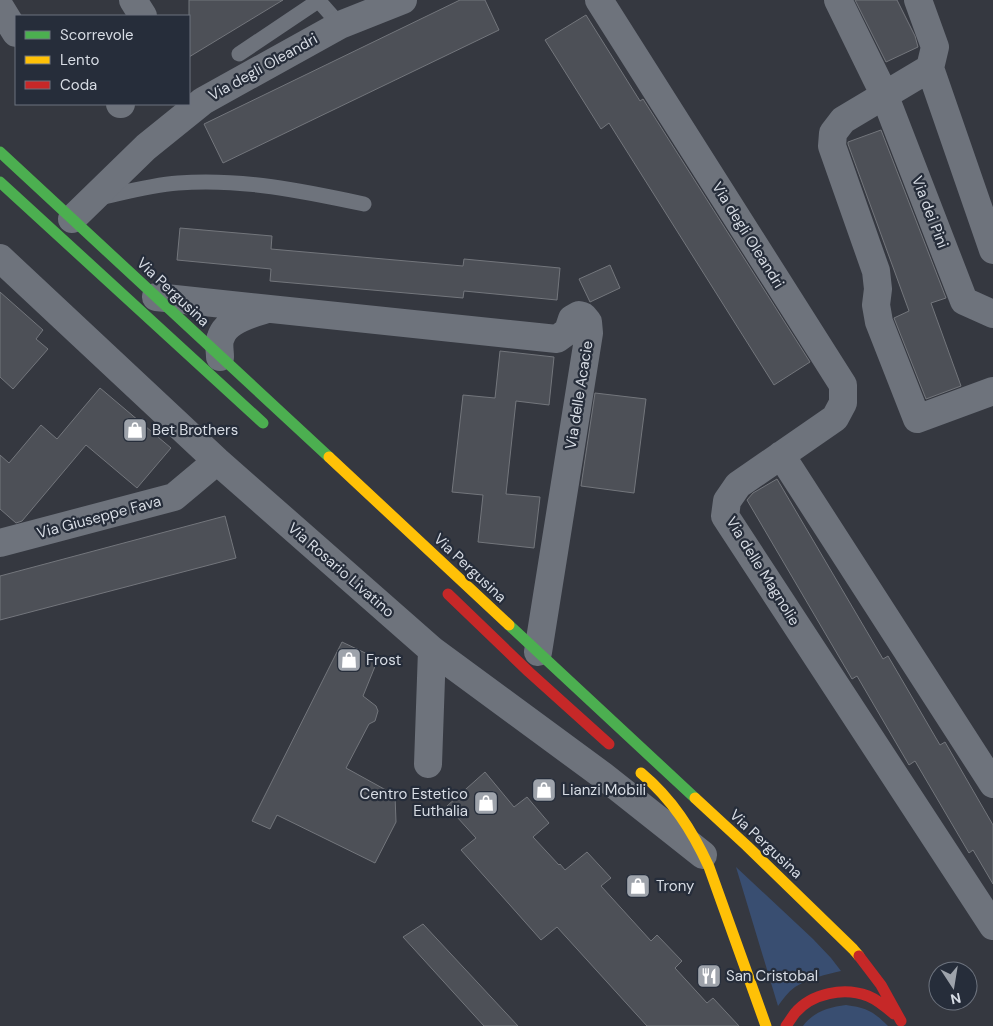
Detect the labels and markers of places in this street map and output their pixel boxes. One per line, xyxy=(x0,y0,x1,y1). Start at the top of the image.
shop icon: Bet Brothers xyxy=(122,417,148,443)
place label: Bet Brothers xyxy=(152,420,238,440)
shop icon: Frost xyxy=(336,647,362,673)
place label: Frost xyxy=(366,650,401,670)
shop icon: Lianzi Mobili xyxy=(531,777,557,803)
place label: Lianzi Mobili xyxy=(562,780,646,800)
place label: Centro Estetico Euthalia xyxy=(360,784,468,821)
shop icon: Centro Estetico Euthalia xyxy=(473,790,499,816)
shop icon: Trony xyxy=(625,873,651,899)
place label: Trony xyxy=(656,876,695,896)
restaurant icon: San Cristobal xyxy=(696,963,722,989)
place label: San Cristobal xyxy=(726,966,818,986)

